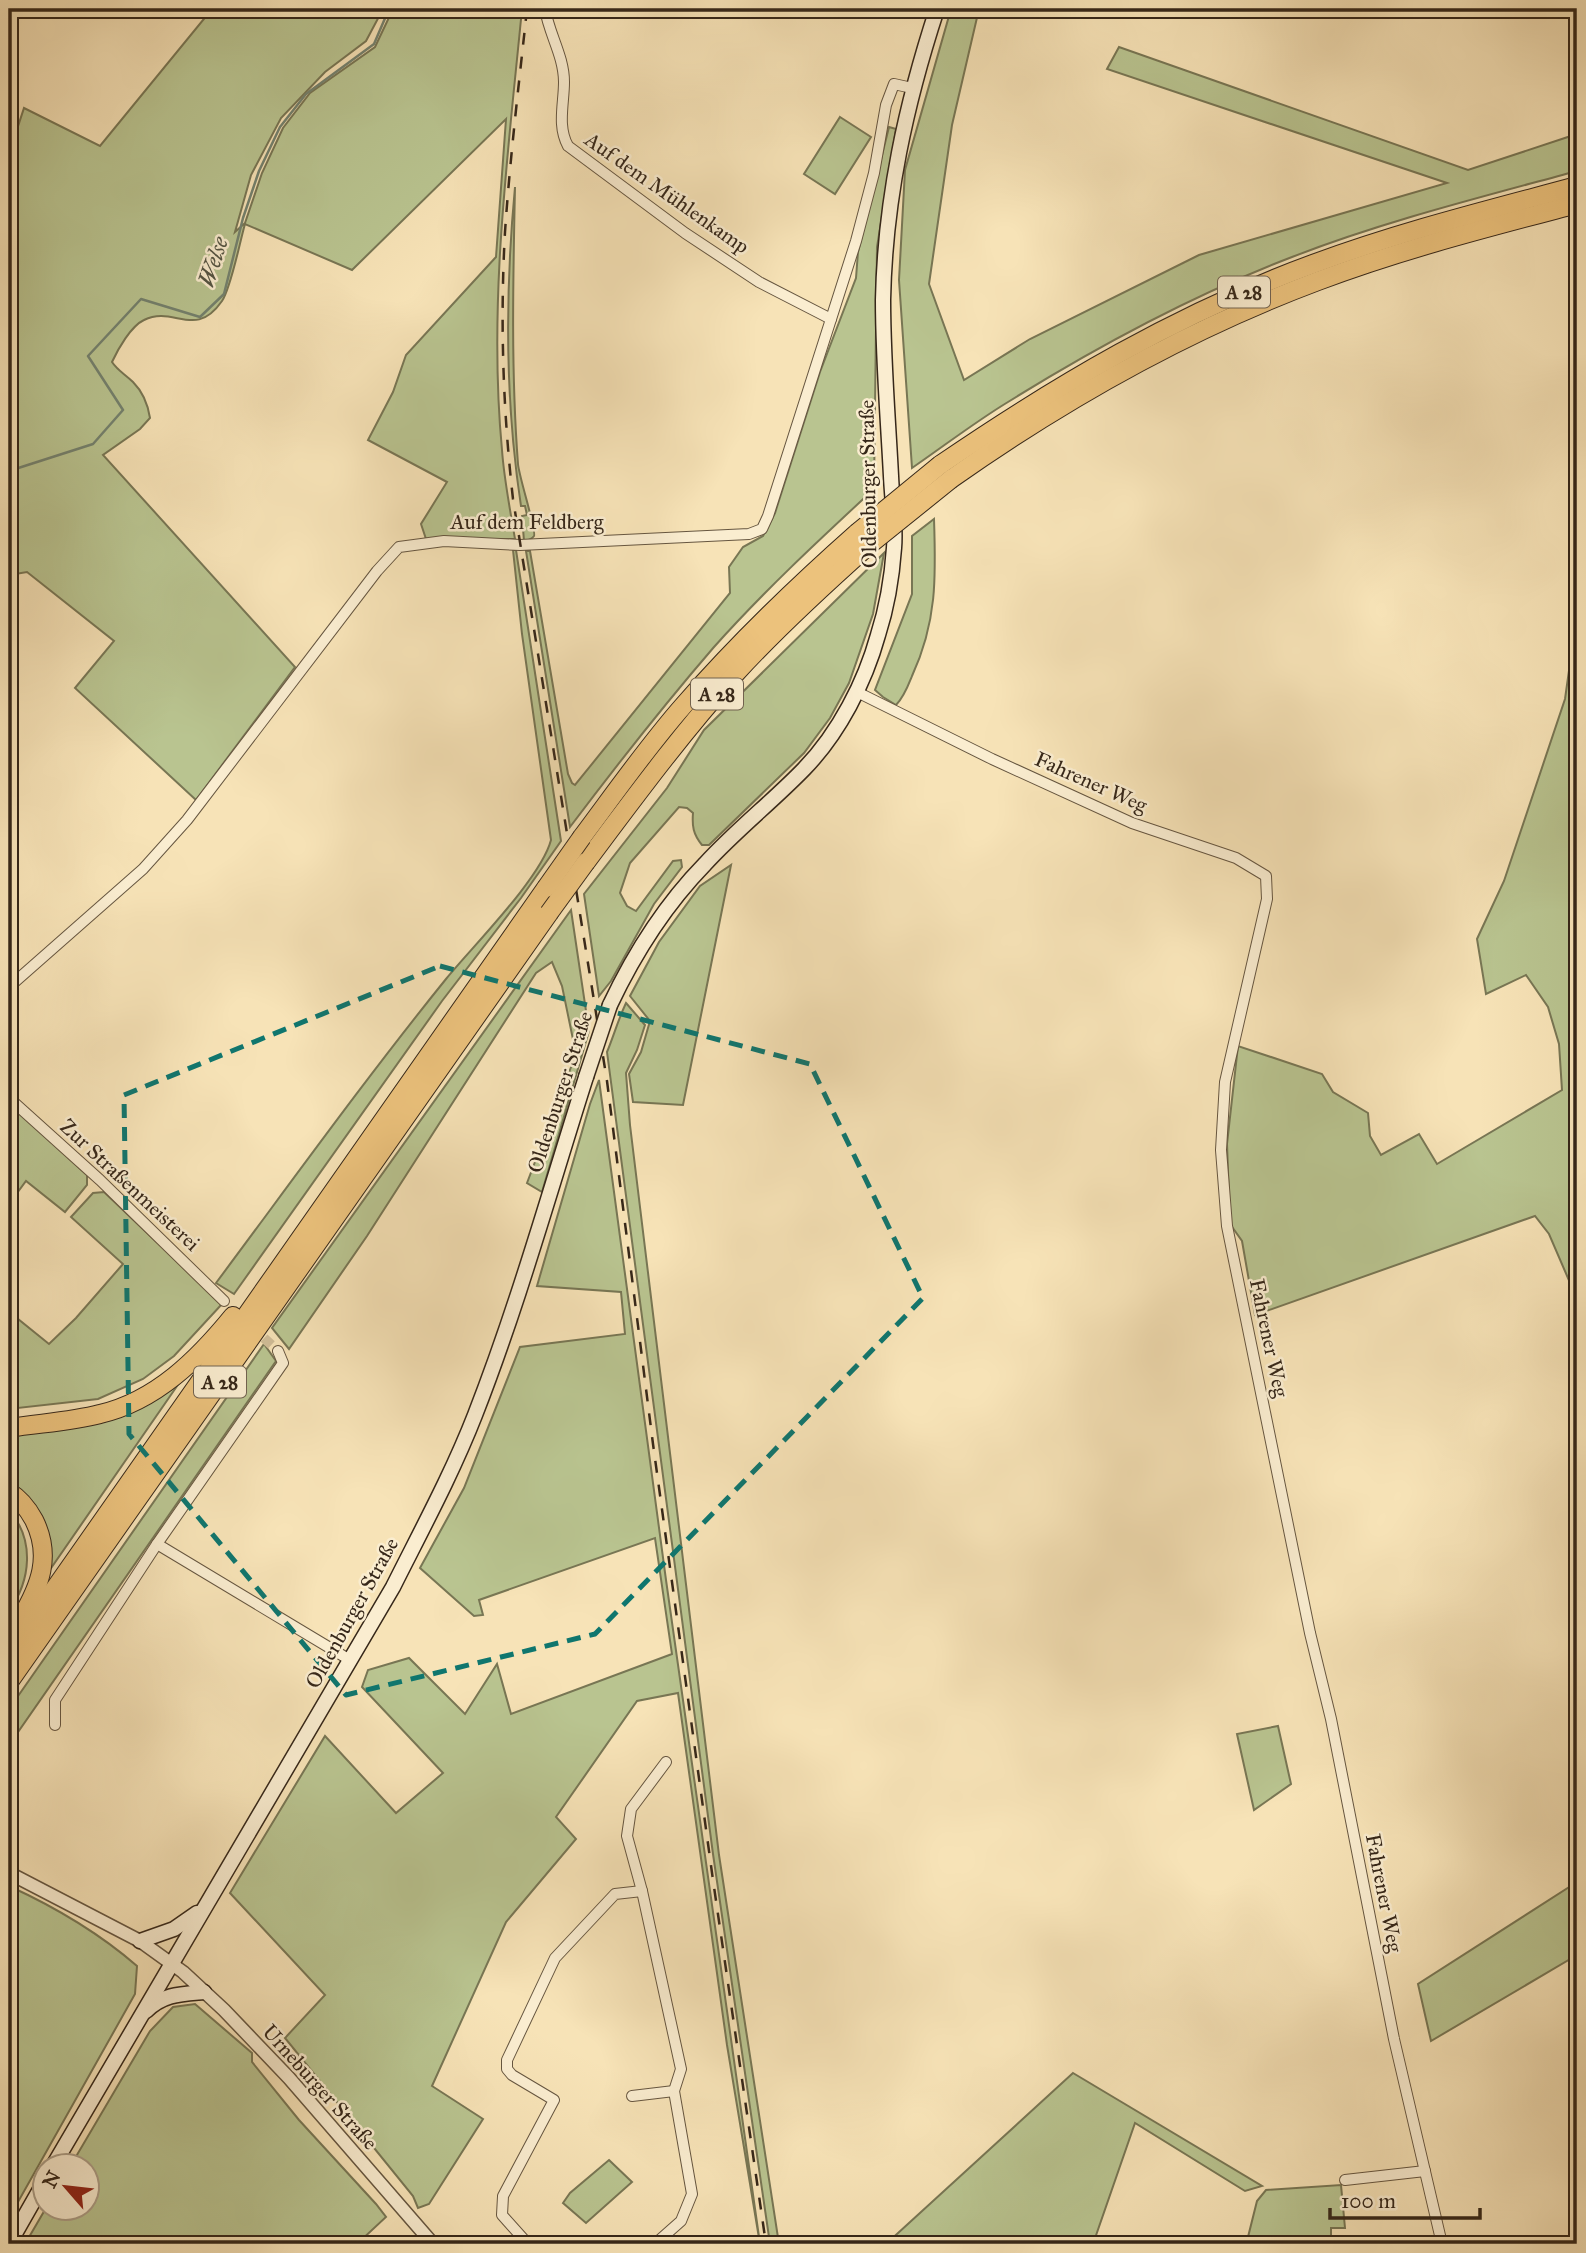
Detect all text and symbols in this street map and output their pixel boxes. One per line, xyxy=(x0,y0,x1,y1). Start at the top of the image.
street label: Auf dem Mühlenkamp xyxy=(579,126,754,260)
water label: Welse xyxy=(192,233,234,291)
road number: A 28 xyxy=(1218,276,1270,308)
street label: Oldenburger Straße xyxy=(854,399,882,568)
street label: Auf dem Feldberg xyxy=(450,509,604,535)
road number: A 28 xyxy=(691,678,743,709)
street label: Fahrener Weg xyxy=(1031,746,1151,818)
street label: Oldenburger Straße xyxy=(522,1008,598,1176)
street label: Zur Straßenmeisterei xyxy=(55,1113,206,1257)
street label: Fahrener Weg xyxy=(1244,1276,1294,1400)
road number: A 28 xyxy=(194,1366,246,1398)
street label: Oldenburger Straße xyxy=(300,1533,404,1693)
street label: Fahrener Weg xyxy=(1360,1831,1408,1955)
street label: Urneburger Straße xyxy=(257,2019,383,2155)
north arrow xyxy=(32,2152,102,2222)
text: N xyxy=(37,2167,65,2192)
scale bar xyxy=(1330,2176,1481,2220)
text: 100 m xyxy=(1341,2188,1396,2214)

